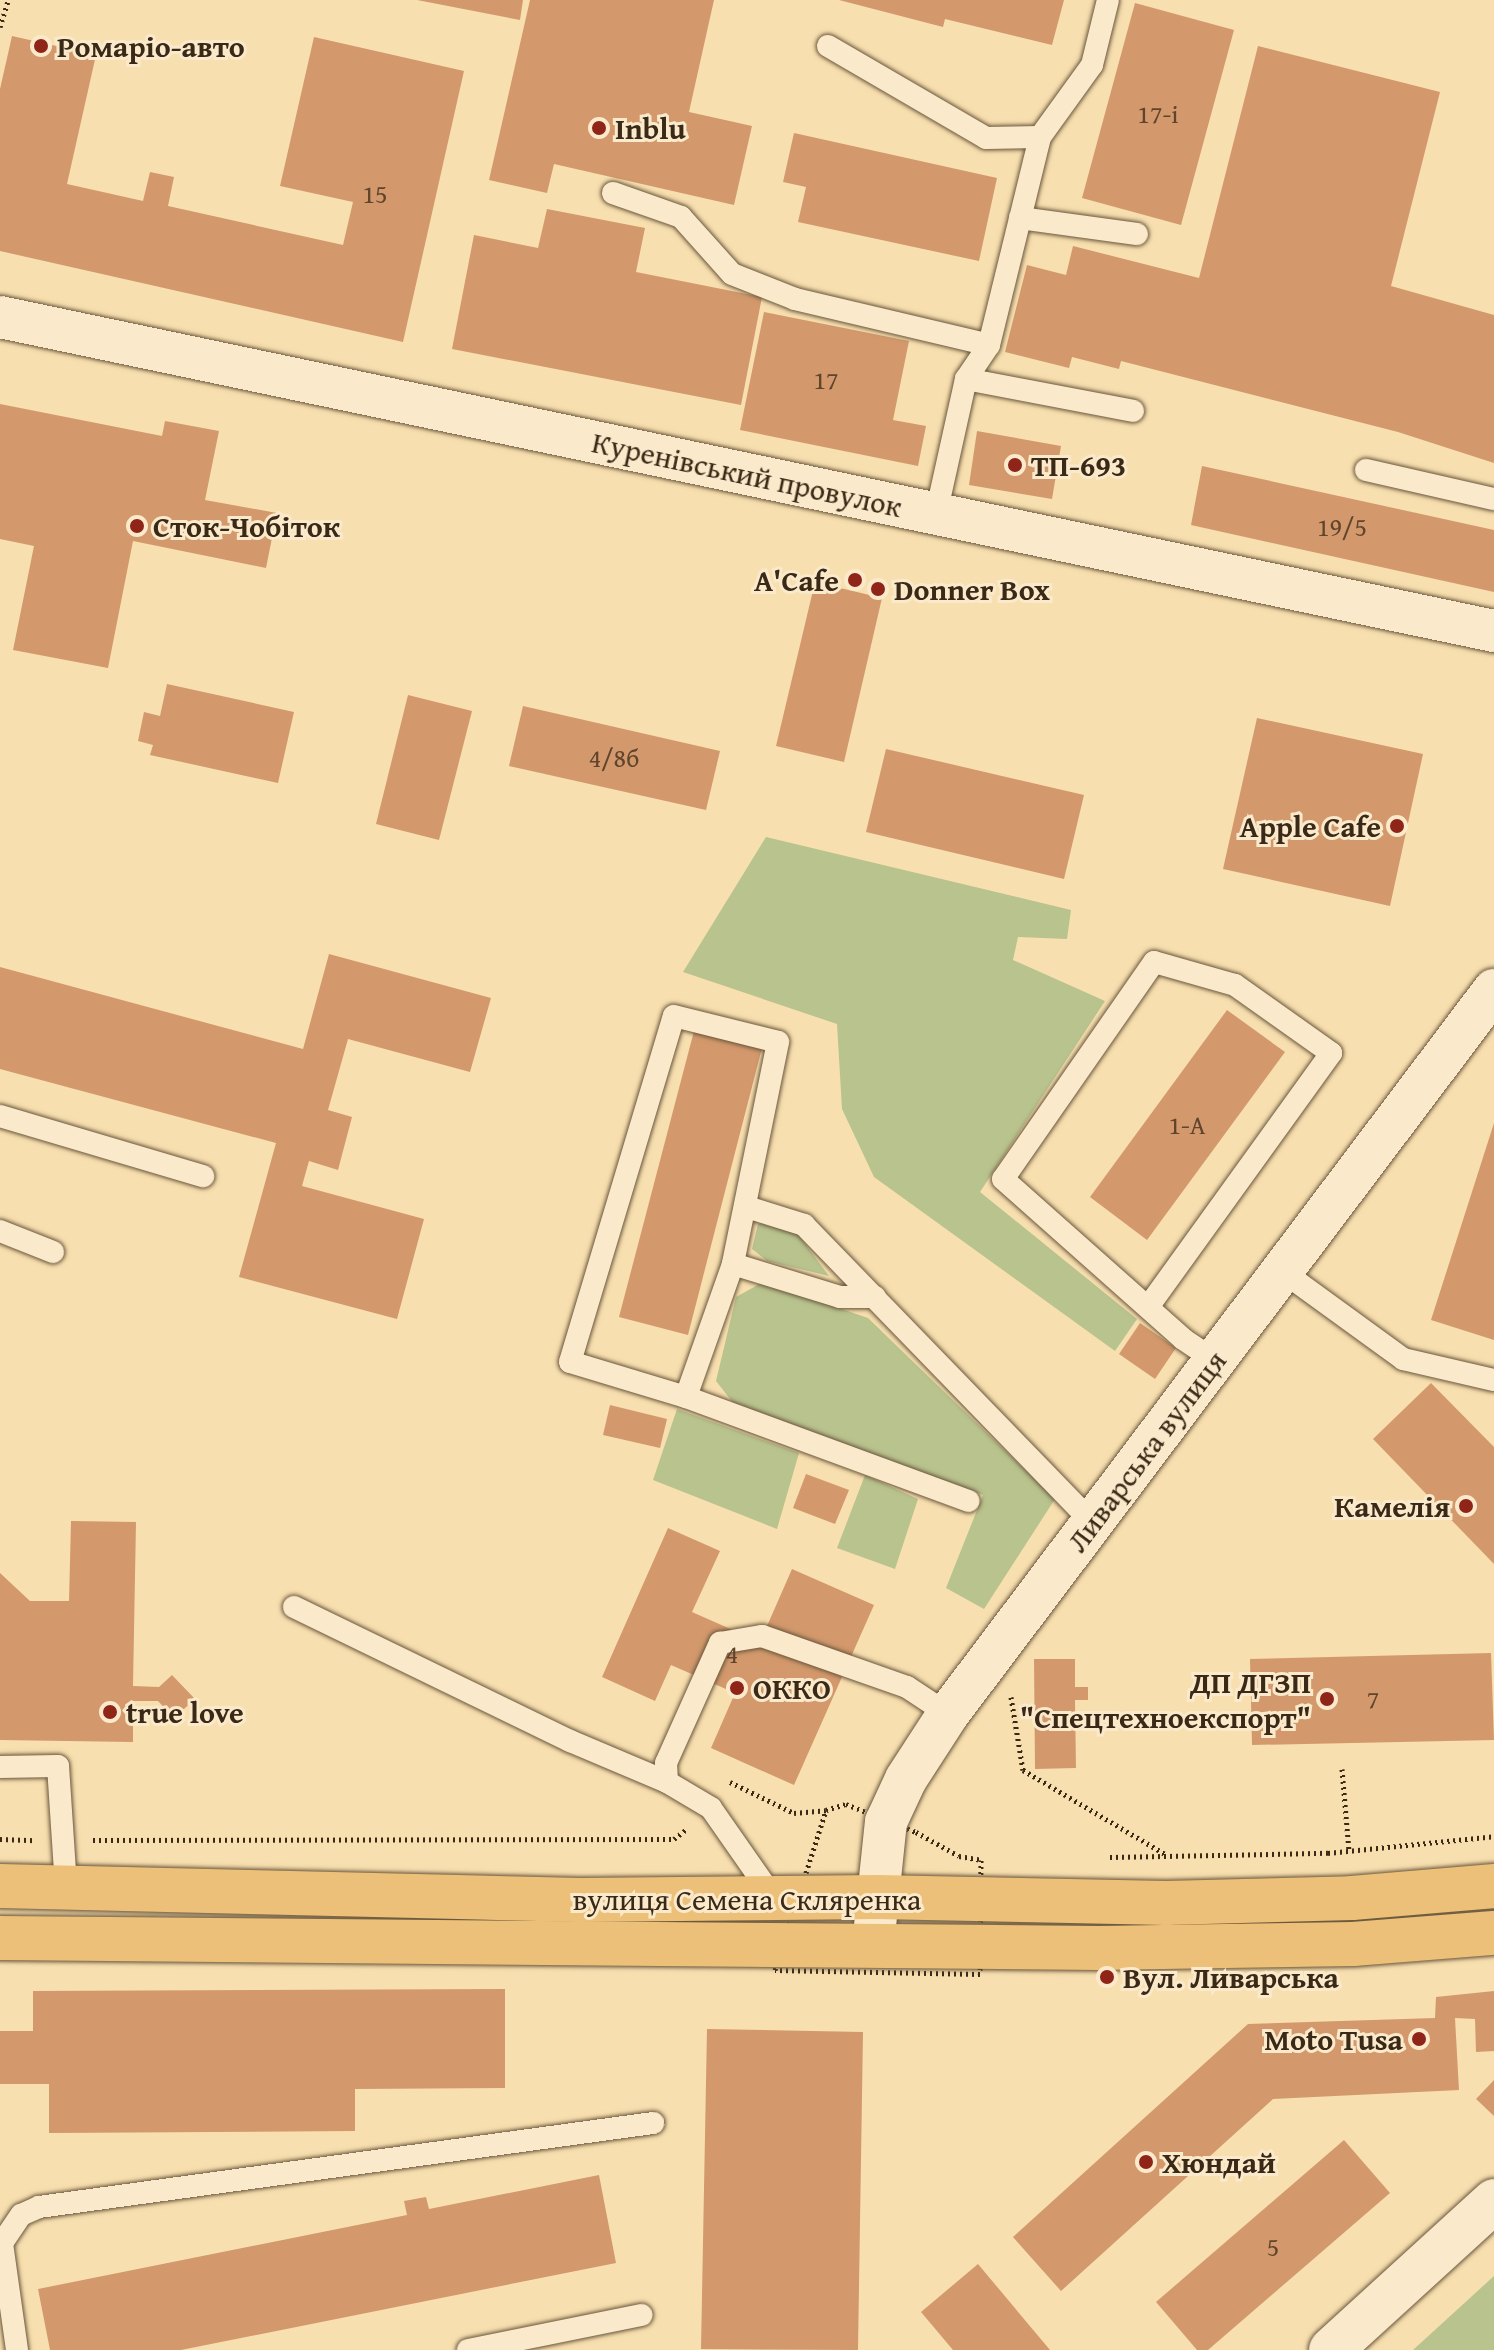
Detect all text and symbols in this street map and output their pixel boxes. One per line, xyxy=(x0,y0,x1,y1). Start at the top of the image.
place label: Ромаріо-авто xyxy=(57,28,245,64)
marker: Ромаріо-авто xyxy=(32,37,50,55)
house number: 17-і xyxy=(1137,98,1179,130)
place label: Inblu xyxy=(615,110,686,146)
marker: Inblu xyxy=(590,119,608,137)
house number: 15 xyxy=(362,178,388,210)
house number: 17 xyxy=(813,364,839,396)
street label: Куренівський провулок xyxy=(589,424,905,524)
place label: ТП-693 xyxy=(1031,447,1126,483)
marker: ТП-693 xyxy=(1006,456,1024,474)
place label: Сток-Чобіток xyxy=(153,508,340,544)
house number: 19/5 xyxy=(1317,511,1367,543)
marker: Сток-Чобіток xyxy=(128,517,146,535)
place label: A'Cafe xyxy=(754,562,839,598)
marker: A'Cafe xyxy=(846,571,864,589)
place label: Donner Box xyxy=(894,571,1050,607)
marker: Donner Box xyxy=(869,580,887,598)
house number: 4/8б xyxy=(589,742,639,774)
place label: Apple Cafe xyxy=(1239,808,1381,844)
marker: Apple Cafe xyxy=(1388,817,1406,835)
house number: 1-А xyxy=(1168,1109,1206,1141)
street label: Ливарська вулиця xyxy=(1059,1343,1233,1559)
place label: Камелія xyxy=(1334,1488,1450,1524)
marker: Камелія xyxy=(1457,1497,1475,1515)
house number: 4 xyxy=(726,1638,738,1670)
place label: ДП ДГЗП "Спецтехноекспорт" xyxy=(1020,1664,1311,1734)
place label: ОККО xyxy=(753,1670,831,1706)
marker: ОККО xyxy=(728,1679,746,1697)
house number: 7 xyxy=(1367,1683,1379,1715)
marker: ДП ДГЗП "Спецтехноекспорт" xyxy=(1318,1690,1336,1708)
place label: true love xyxy=(126,1694,244,1730)
marker: true love xyxy=(101,1703,119,1721)
street label: вулиця Семена Скляренка xyxy=(573,1881,921,1917)
place label: Вул. Ливарська xyxy=(1123,1959,1339,1995)
marker: Вул. Ливарська xyxy=(1098,1968,1116,1986)
place label: Moto Tusa xyxy=(1264,2021,1403,2057)
marker: Moto Tusa xyxy=(1410,2030,1428,2048)
place label: Хюндай xyxy=(1162,2144,1276,2180)
marker: Хюндай xyxy=(1137,2153,1155,2171)
house number: 5 xyxy=(1267,2231,1279,2263)

